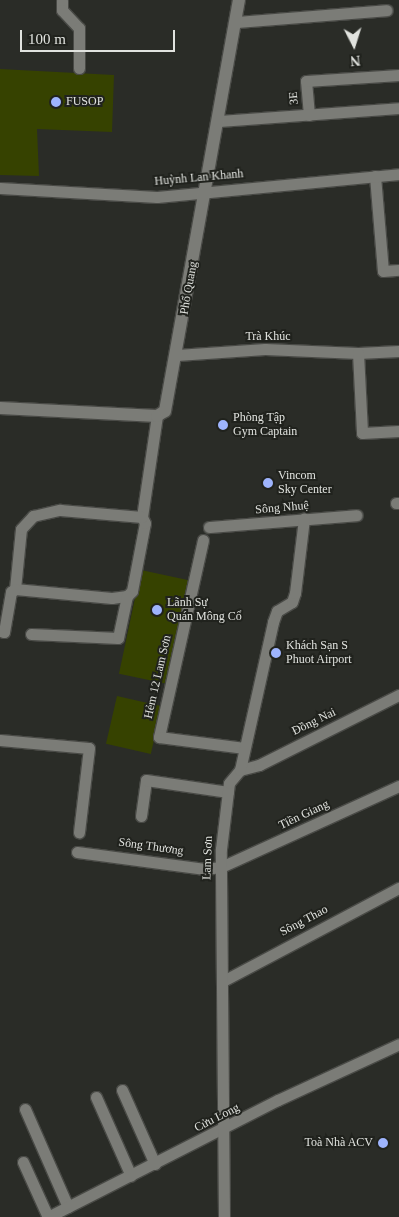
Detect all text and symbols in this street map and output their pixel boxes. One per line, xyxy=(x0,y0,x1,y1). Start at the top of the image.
scale bar xyxy=(22,20,178,52)
north arrow xyxy=(329,20,379,70)
text: 100 m xyxy=(28,31,66,47)
text: N xyxy=(350,53,361,68)
street label: 3E xyxy=(286,91,302,105)
place label: FUSOP xyxy=(66,95,103,109)
marker: FUSOP xyxy=(50,96,62,108)
street label: Huỳnh Lan Khanh xyxy=(154,167,244,189)
street label: Phổ Quang xyxy=(177,260,201,316)
street label: Trà Khúc xyxy=(245,330,291,344)
place label: Phòng Tập Gym Captain xyxy=(233,411,297,439)
marker: Phòng Tập Gym Captain xyxy=(217,419,229,431)
place label: Vincom Sky Center xyxy=(278,469,332,497)
marker: Vincom Sky Center xyxy=(262,477,274,489)
street label: Sông Nhuệ xyxy=(255,498,309,518)
place label: Lãnh Sự Quán Mông Cổ xyxy=(167,596,242,624)
marker: Lãnh Sự Quán Mông Cổ xyxy=(151,604,163,616)
street label: Hẻm 12 Lam Sơn xyxy=(141,634,175,720)
place label: Khách Sạn S Phuot Airport xyxy=(286,639,352,667)
marker: Khách Sạn S Phuot Airport xyxy=(270,647,282,659)
street label: Đồng Nai xyxy=(290,705,338,739)
street label: Tiền Giang xyxy=(277,797,331,833)
street label: Sông Thương xyxy=(117,835,185,859)
street label: Lam Sơn xyxy=(200,836,216,880)
street label: Sông Thao xyxy=(278,902,330,940)
street label: Cửu Long xyxy=(192,1100,242,1136)
place label: Toà Nhà ACV xyxy=(304,1136,373,1150)
marker: Toà Nhà ACV xyxy=(377,1137,389,1149)

